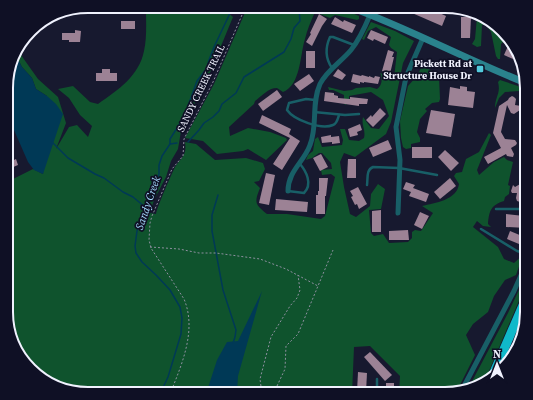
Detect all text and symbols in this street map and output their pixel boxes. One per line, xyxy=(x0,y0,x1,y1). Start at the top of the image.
street label: SANDY CREEK TRAIL xyxy=(174,42,228,134)
place label: Pickett Rd at Structure House Dr xyxy=(383,57,472,82)
marker: Pickett Rd at Structure House Dr xyxy=(475,64,485,74)
water label: Sandy Creek xyxy=(132,174,164,232)
north arrow xyxy=(477,344,517,384)
text: N xyxy=(493,347,501,362)

